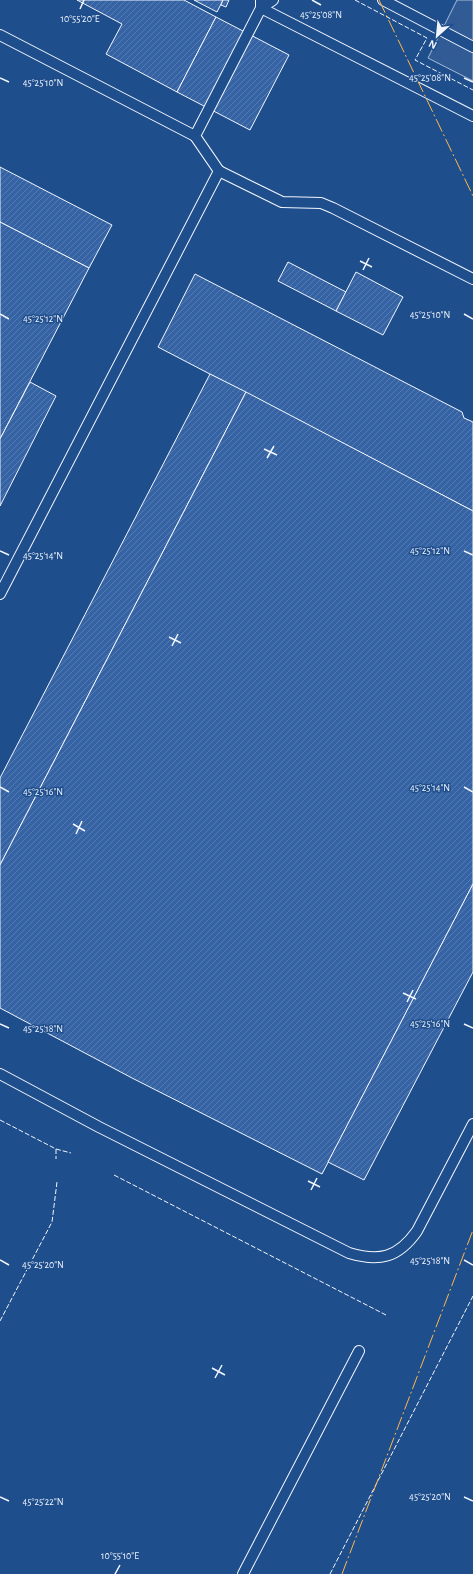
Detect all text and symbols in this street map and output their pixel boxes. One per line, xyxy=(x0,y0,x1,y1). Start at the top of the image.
text: 45°25'08"N xyxy=(300,10,342,20)
text: 10°55'20"E xyxy=(60,14,100,24)
north arrow xyxy=(417,16,457,56)
text: N xyxy=(427,38,439,51)
text: 45°25'08"N xyxy=(409,73,451,83)
text: 45°25'10"N xyxy=(23,78,63,88)
text: 45°25'10"N xyxy=(410,310,450,320)
text: 45°25'12"N xyxy=(23,314,63,324)
text: 45°25'12"N xyxy=(410,546,450,556)
text: 45°25'14"N xyxy=(23,551,63,561)
text: 45°25'14"N xyxy=(410,783,450,793)
text: 45°25'16"N xyxy=(23,787,63,797)
text: 45°25'16"N xyxy=(410,1019,450,1029)
text: 45°25'18"N xyxy=(23,1024,63,1034)
text: 45°25'18"N xyxy=(410,1256,450,1266)
text: 45°25'20"N xyxy=(22,1260,64,1270)
text: 45°25'20"N xyxy=(409,1492,451,1502)
text: 45°25'22"N xyxy=(22,1497,64,1507)
text: 10°55'10"E xyxy=(101,1551,139,1561)

